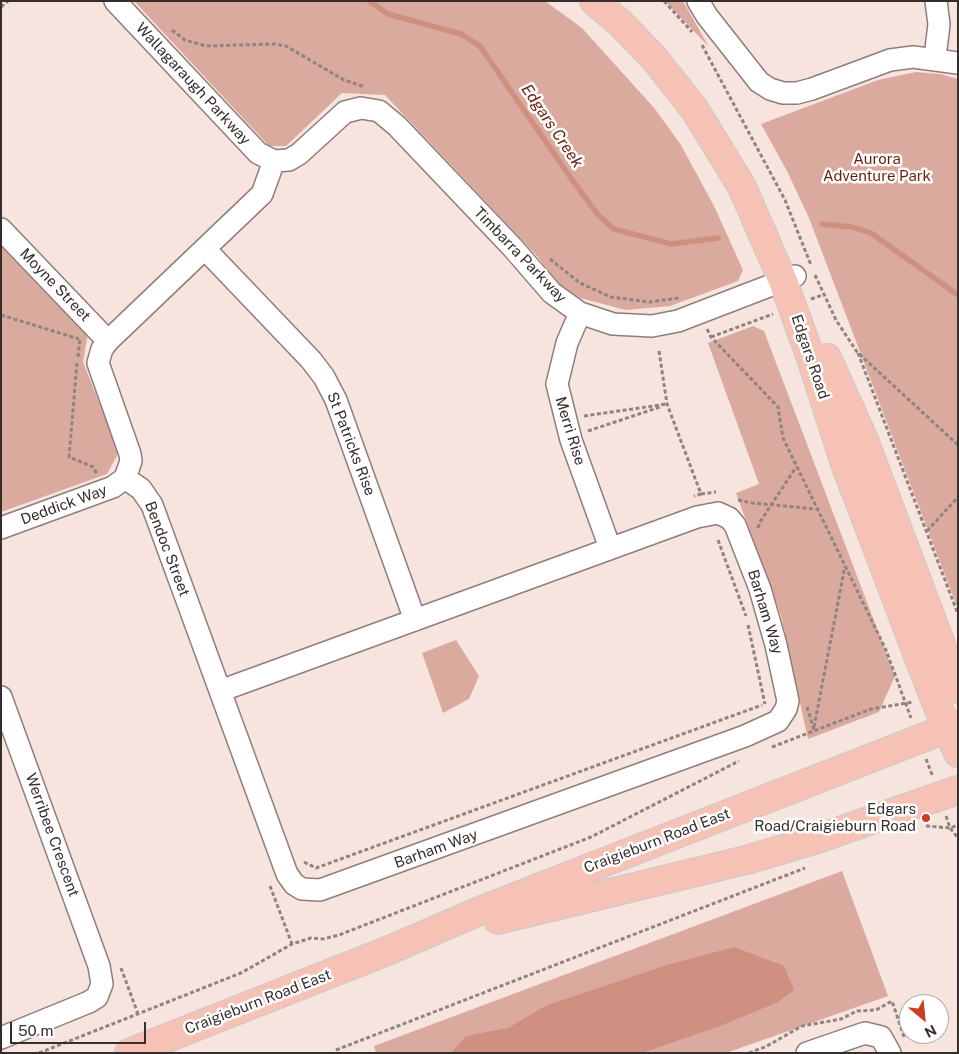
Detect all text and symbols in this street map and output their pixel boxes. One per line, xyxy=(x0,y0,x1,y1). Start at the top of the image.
street label: Wallagaraugh Parkway xyxy=(132,19,254,149)
water label: Edgars Creek xyxy=(517,80,587,172)
park label: Aurora Adventure Park xyxy=(823,150,931,185)
street label: Timbarra Parkway xyxy=(470,203,570,307)
street label: Moyne Street xyxy=(16,245,94,325)
street label: Edgars Road xyxy=(787,312,833,402)
street label: St Patricks Rise xyxy=(323,390,379,498)
street label: Merri Rise xyxy=(551,395,589,467)
street label: Deddick Way xyxy=(18,481,110,529)
street label: Bendoc Street xyxy=(141,499,193,599)
street label: Barham Way xyxy=(744,568,786,656)
street label: Werribee Crescent xyxy=(21,771,83,899)
place label: Edgars Road/Craigieburn Road xyxy=(754,800,916,835)
street label: Craigieburn Road East xyxy=(581,805,733,877)
marker: Edgars Road/Craigieburn Road xyxy=(920,812,932,824)
street label: Barham Way xyxy=(392,826,480,872)
street label: Craigieburn Road East xyxy=(182,966,334,1038)
north arrow xyxy=(899,994,949,1044)
scale bar xyxy=(12,1012,149,1044)
text: 50 m xyxy=(18,1022,53,1039)
text: N xyxy=(922,1022,939,1041)

